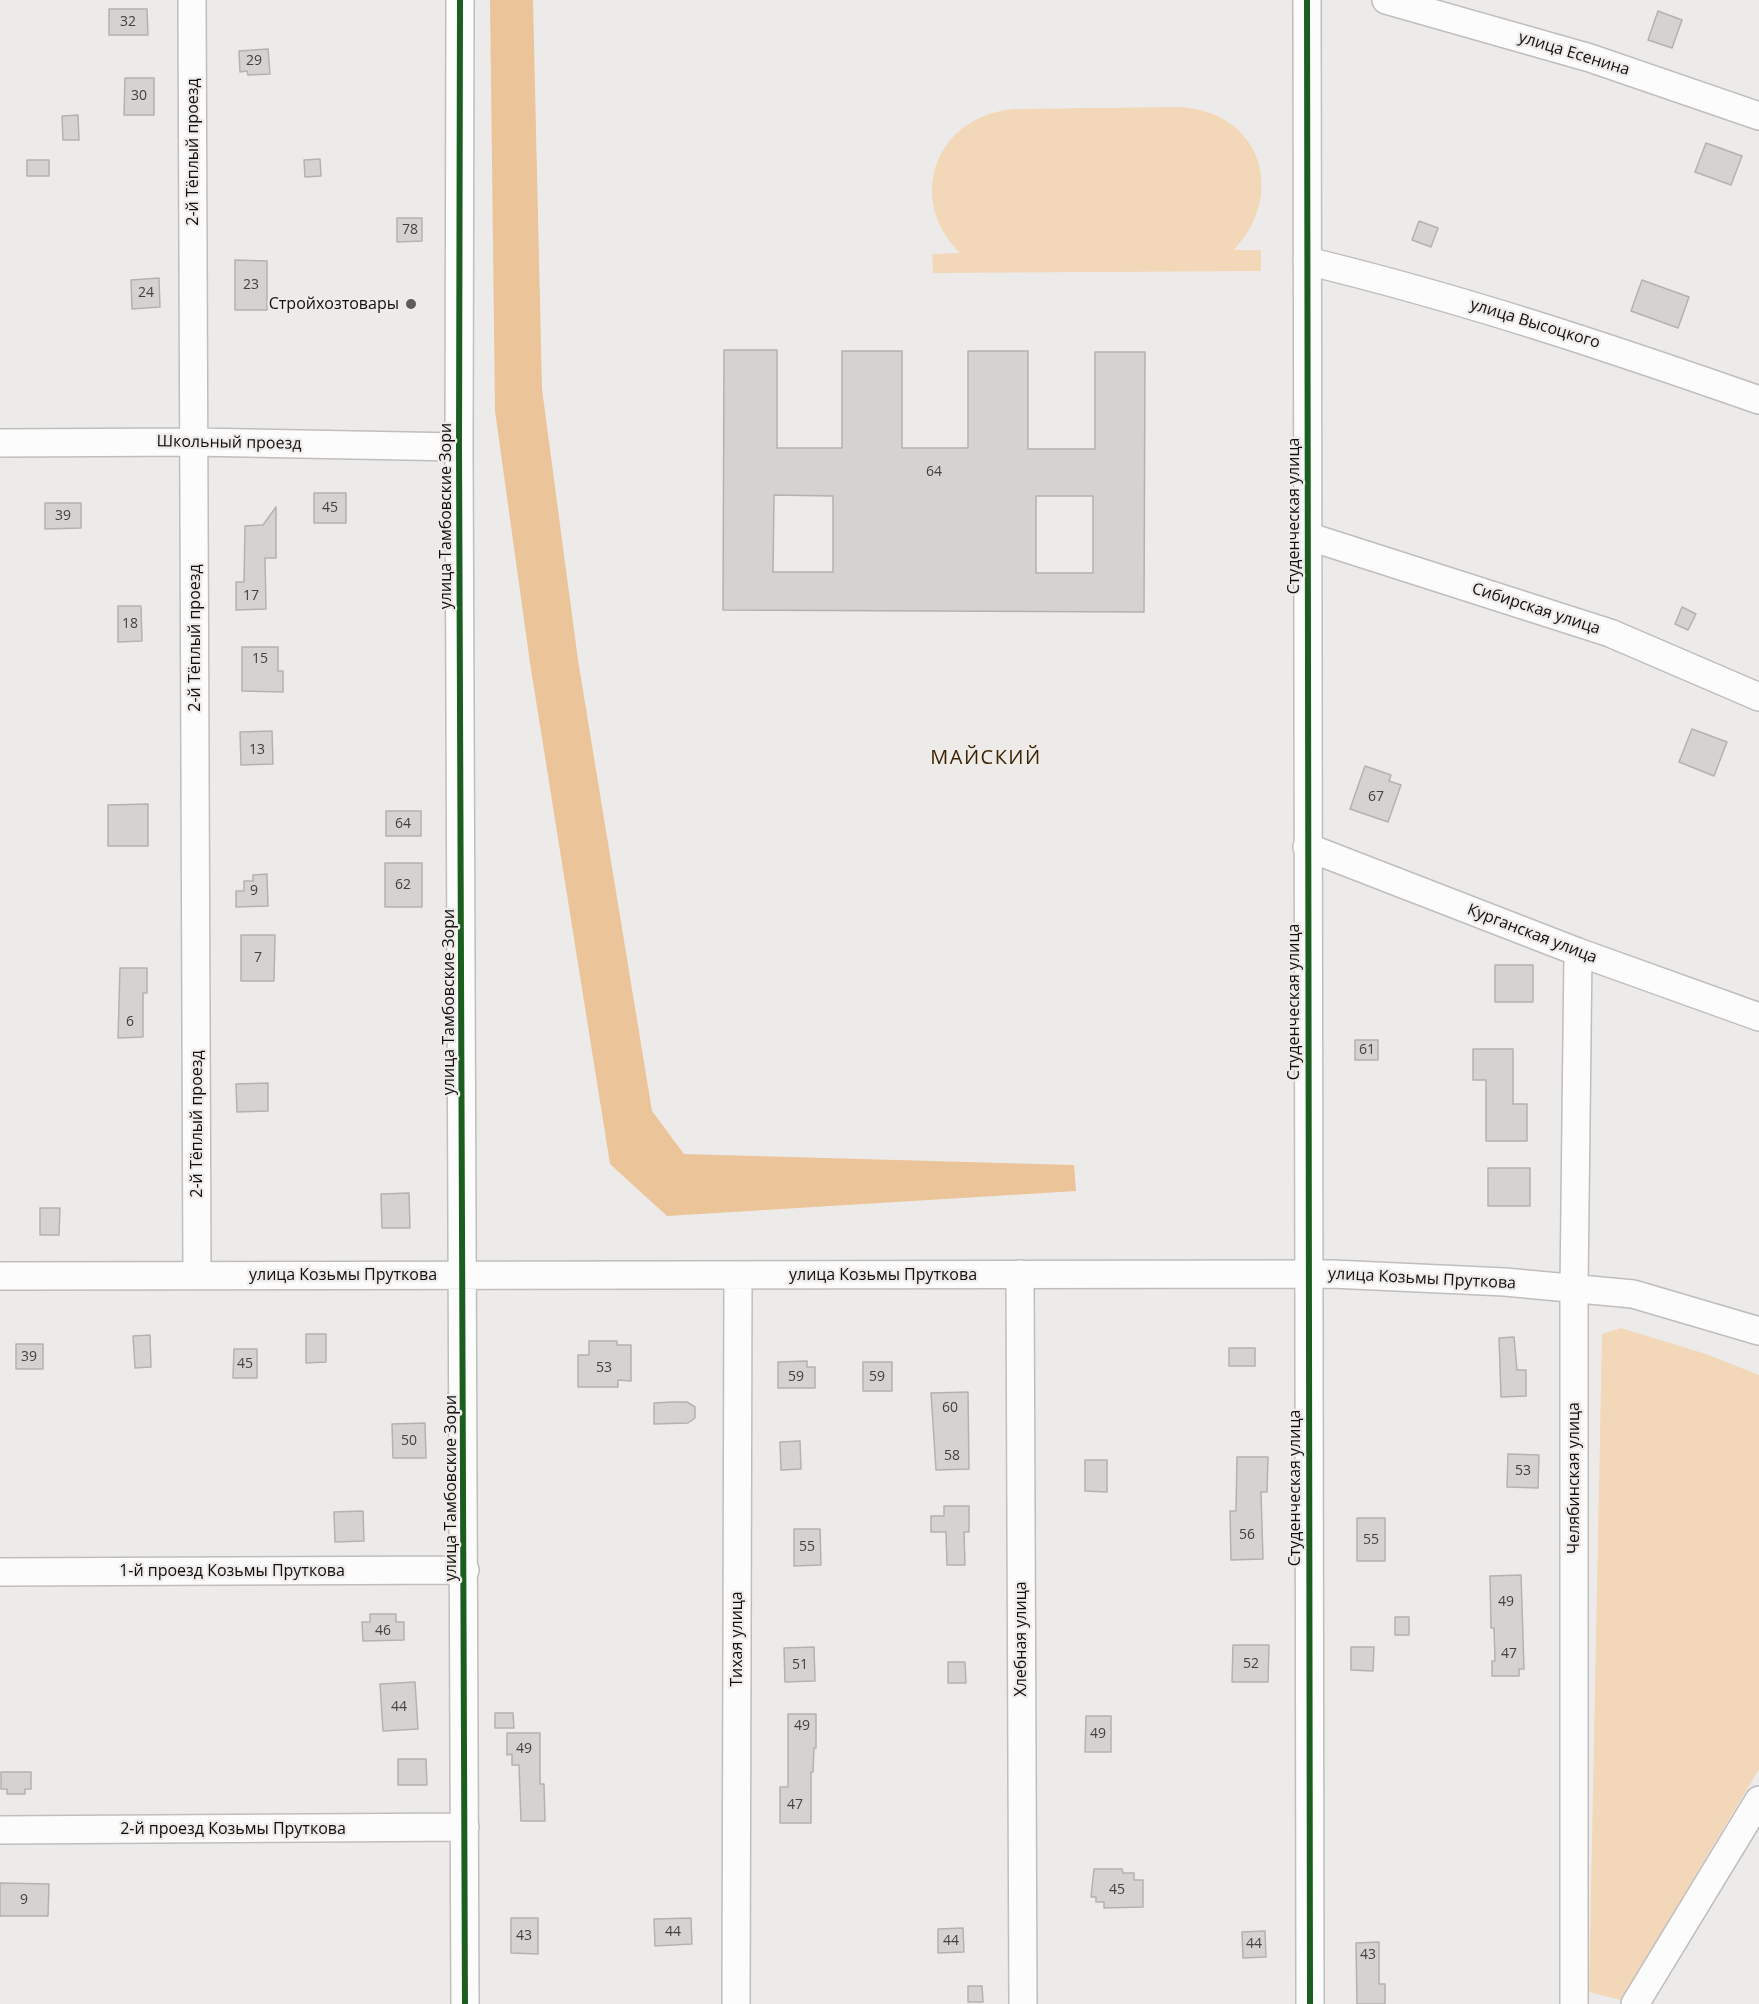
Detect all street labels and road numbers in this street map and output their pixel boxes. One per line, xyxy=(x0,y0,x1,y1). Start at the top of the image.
street label: улица Есенина xyxy=(1516,28,1632,80)
street label: 2-й Тёплый проезд xyxy=(183,78,203,226)
street label: улица Высоцкого xyxy=(1468,295,1602,353)
street label: улица Тамбовские Зори xyxy=(436,423,456,609)
street label: Школьный проезд xyxy=(156,432,302,454)
street label: Студенческая улица xyxy=(1284,438,1304,594)
street label: 2-й Тёплый проезд xyxy=(185,564,205,712)
street label: Сибирская улица xyxy=(1469,579,1603,639)
street label: Курганская улица xyxy=(1464,900,1600,968)
street label: улица Тамбовские Зори xyxy=(439,909,459,1095)
street label: Студенческая улица xyxy=(1284,924,1304,1080)
street label: 2-й Тёплый проезд xyxy=(187,1050,207,1198)
street label: улица Козьмы Пруткова xyxy=(1328,1264,1516,1294)
street label: улица Козьмы Пруткова xyxy=(249,1265,437,1285)
street label: улица Козьмы Пруткова xyxy=(789,1265,977,1285)
street label: улица Тамбовские Зори xyxy=(441,1395,461,1581)
street label: Челябинская улица xyxy=(1564,1402,1584,1554)
street label: Студенческая улица xyxy=(1285,1410,1305,1566)
street label: 1-й проезд Козьмы Пруткова xyxy=(119,1561,345,1581)
street label: Хлебная улица xyxy=(1011,1581,1031,1697)
street label: Тихая улица xyxy=(727,1591,747,1687)
street label: 2-й проезд Козьмы Пруткова xyxy=(120,1819,346,1839)

